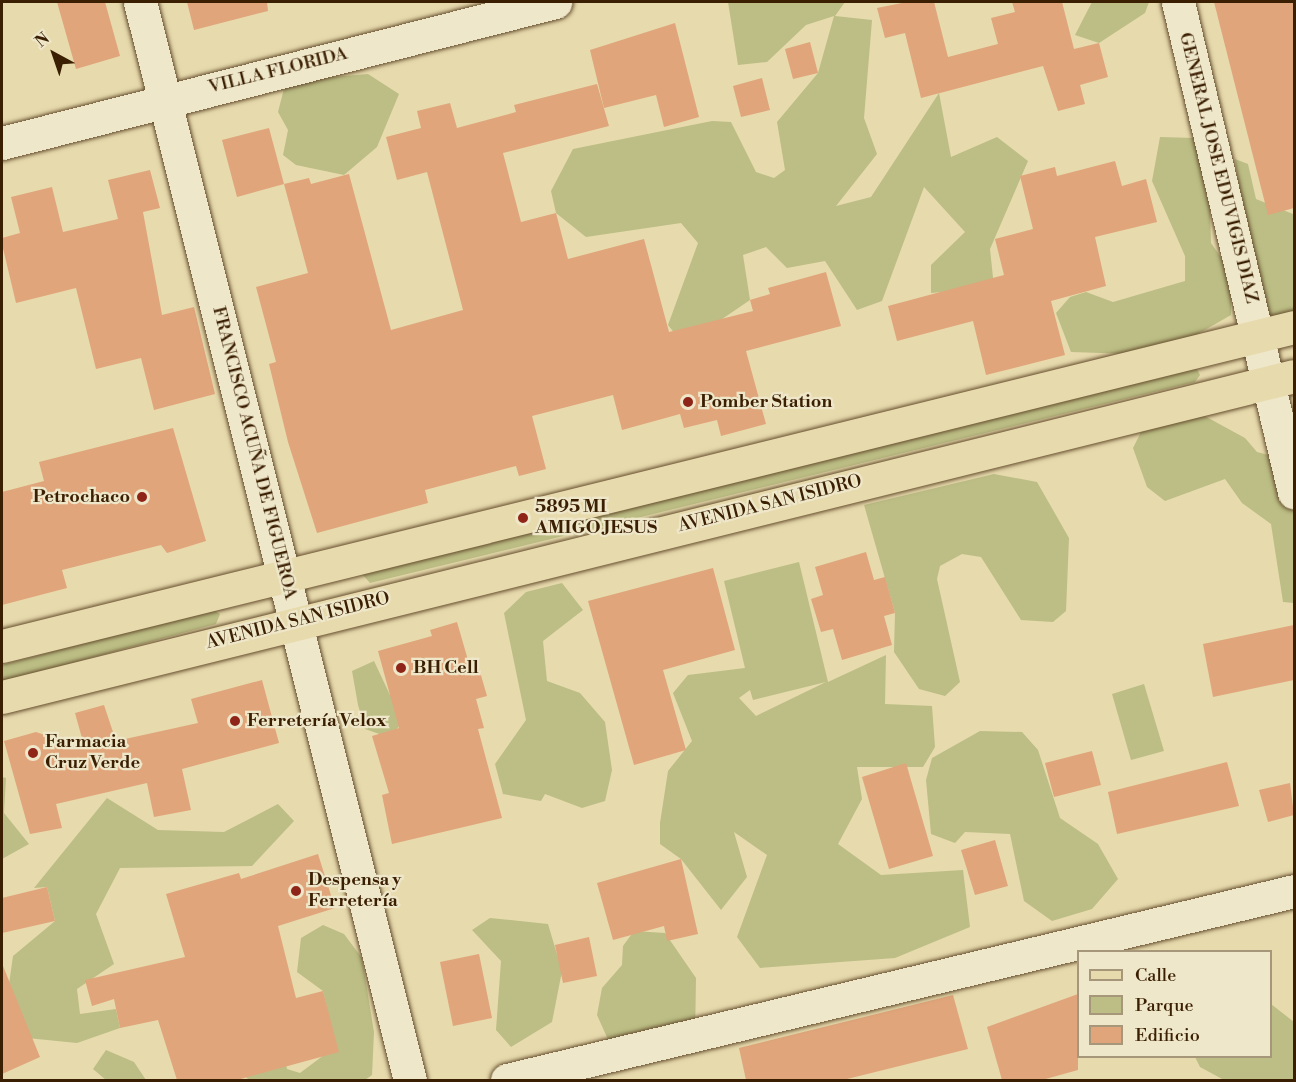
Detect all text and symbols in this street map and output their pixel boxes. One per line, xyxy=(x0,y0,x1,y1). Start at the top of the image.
north arrow xyxy=(24,24,84,84)
text: N xyxy=(31,28,54,52)
street label: GENERAL JOSE EDUVIGIS DIAZ xyxy=(1174,30,1262,306)
street label: VILLA FLORIDA xyxy=(206,43,350,99)
street label: FRANCISCO ACUÑA DE FIGUEROA xyxy=(207,304,301,602)
place label: Pomber Station xyxy=(700,391,832,413)
marker: Pomber Station xyxy=(681,395,695,409)
street label: AVENIDA SAN ISIDRO xyxy=(676,471,864,537)
place label: Petrochaco xyxy=(33,486,130,508)
marker: Petrochaco xyxy=(135,490,149,504)
place label: 5895 MI AMIGO JESUS xyxy=(535,497,657,540)
marker: 5895 MI AMIGO JESUS xyxy=(516,511,530,525)
street label: AVENIDA SAN ISIDRO xyxy=(204,588,392,654)
place label: BH Cell xyxy=(413,657,479,679)
marker: BH Cell xyxy=(394,661,408,675)
place label: Ferretería Velox xyxy=(247,710,386,732)
marker: Ferretería Velox xyxy=(228,714,242,728)
place label: Farmacia Cruz Verde xyxy=(45,732,140,774)
marker: Farmacia Cruz Verde xyxy=(26,746,40,760)
place label: Despensa y Ferretería xyxy=(308,870,401,912)
marker: Despensa y Ferretería xyxy=(289,884,303,898)
legend xyxy=(1077,950,1272,1058)
text: Calle xyxy=(1135,964,1176,987)
text: Parque xyxy=(1135,994,1194,1017)
text: Edificio xyxy=(1135,1024,1200,1047)

